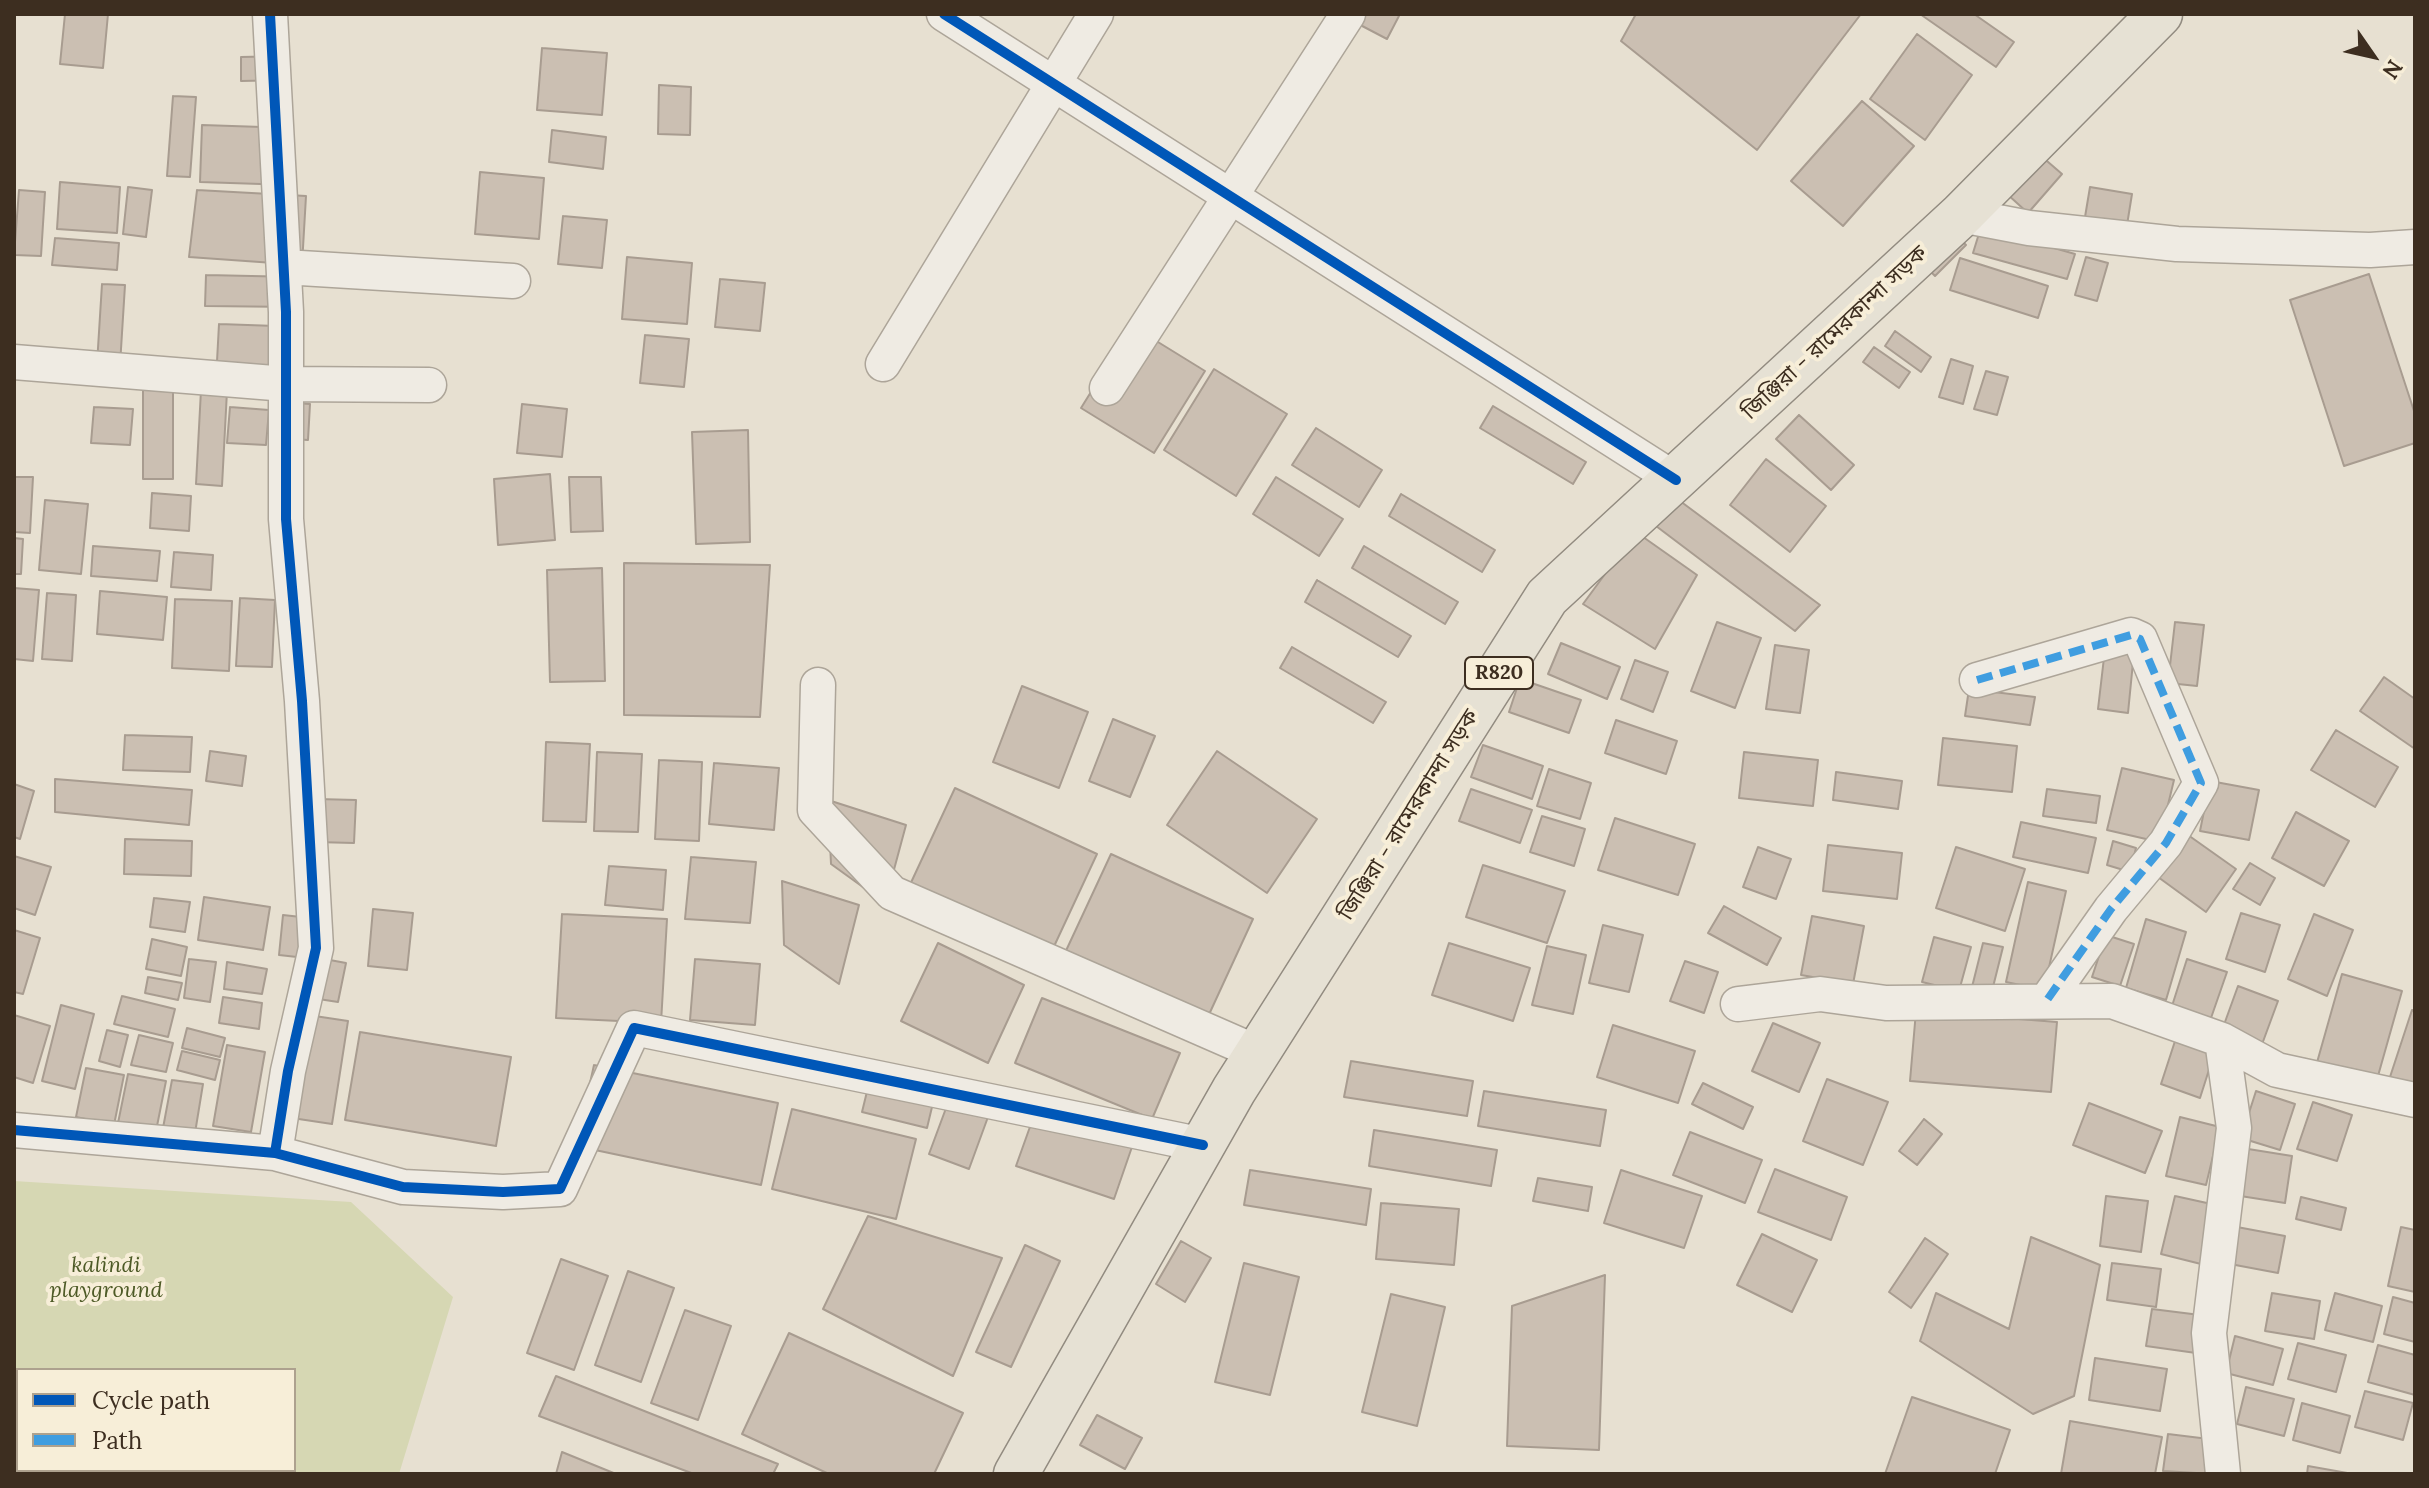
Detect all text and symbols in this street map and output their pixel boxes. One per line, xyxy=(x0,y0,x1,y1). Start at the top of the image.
north arrow xyxy=(2333,16,2413,96)
text: N xyxy=(2377,55,2409,84)
street label: জিঞ্জিরা - রামেরকান্দা সড়ক xyxy=(1737,240,1933,426)
road number: R820 xyxy=(1465,657,1533,689)
street label: জিঞ্জিরা - রামেরকান্দা সড়ক xyxy=(1333,705,1485,925)
park label: kalindi playground xyxy=(49,1253,163,1304)
legend xyxy=(16,1368,296,1472)
text: Cycle path xyxy=(92,1385,210,1416)
text: Path xyxy=(92,1425,142,1456)

